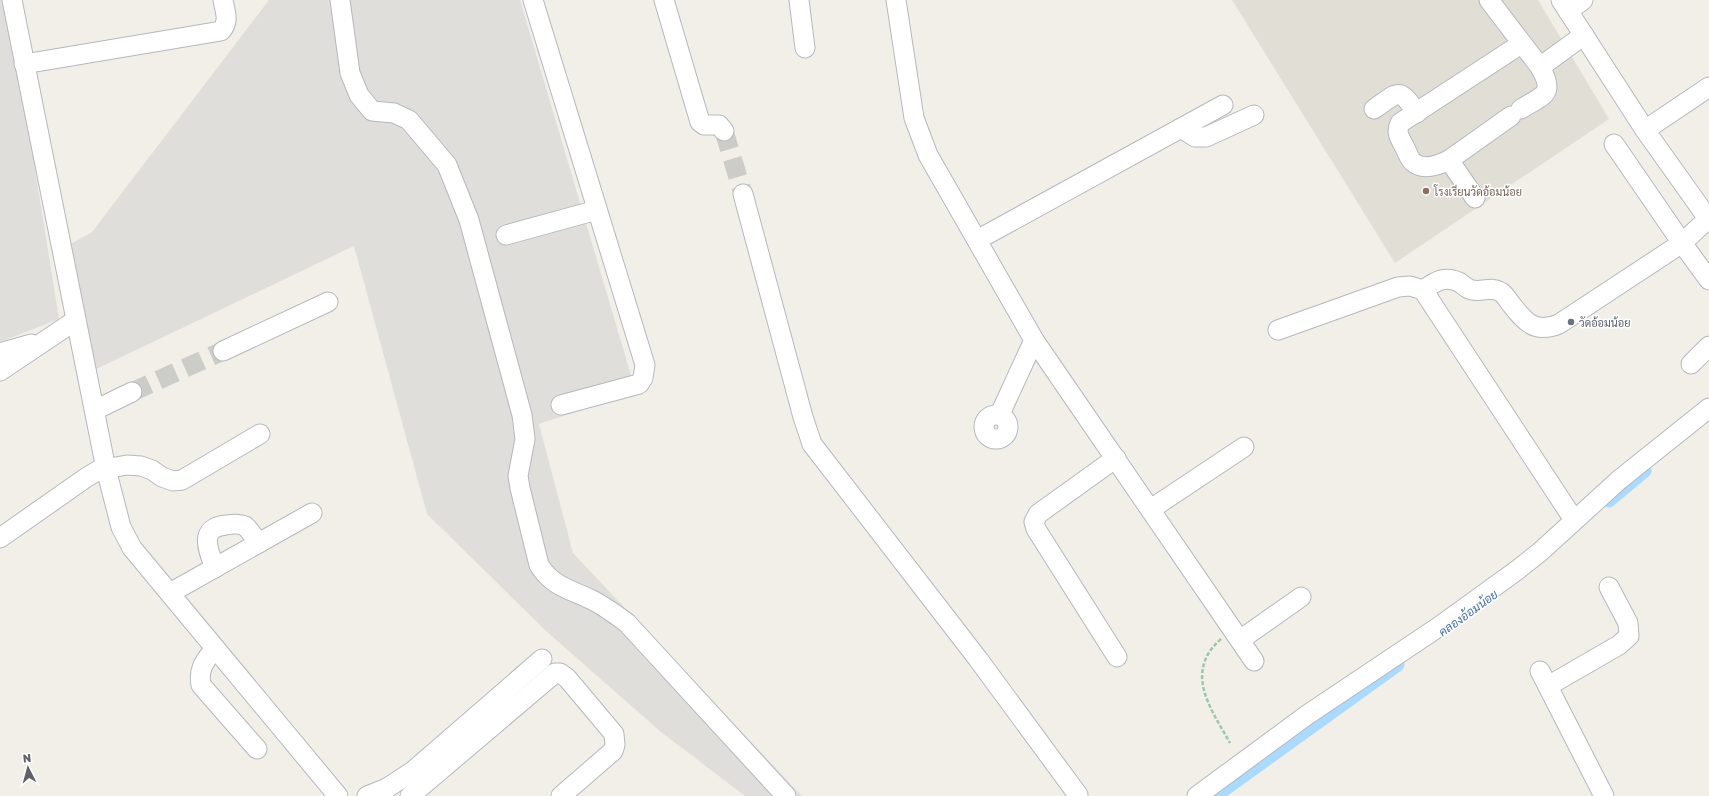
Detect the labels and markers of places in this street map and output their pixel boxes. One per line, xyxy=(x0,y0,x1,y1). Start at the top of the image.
place label: โรงเรียนวัดอ้อมน้อย xyxy=(1433,184,1522,198)
marker: โรงเรียนวัดอ้อมน้อย xyxy=(1421,186,1431,196)
place label: วัดอ้อมน้อย xyxy=(1579,316,1631,329)
marker: วัดอ้อมน้อย xyxy=(1566,317,1576,327)

